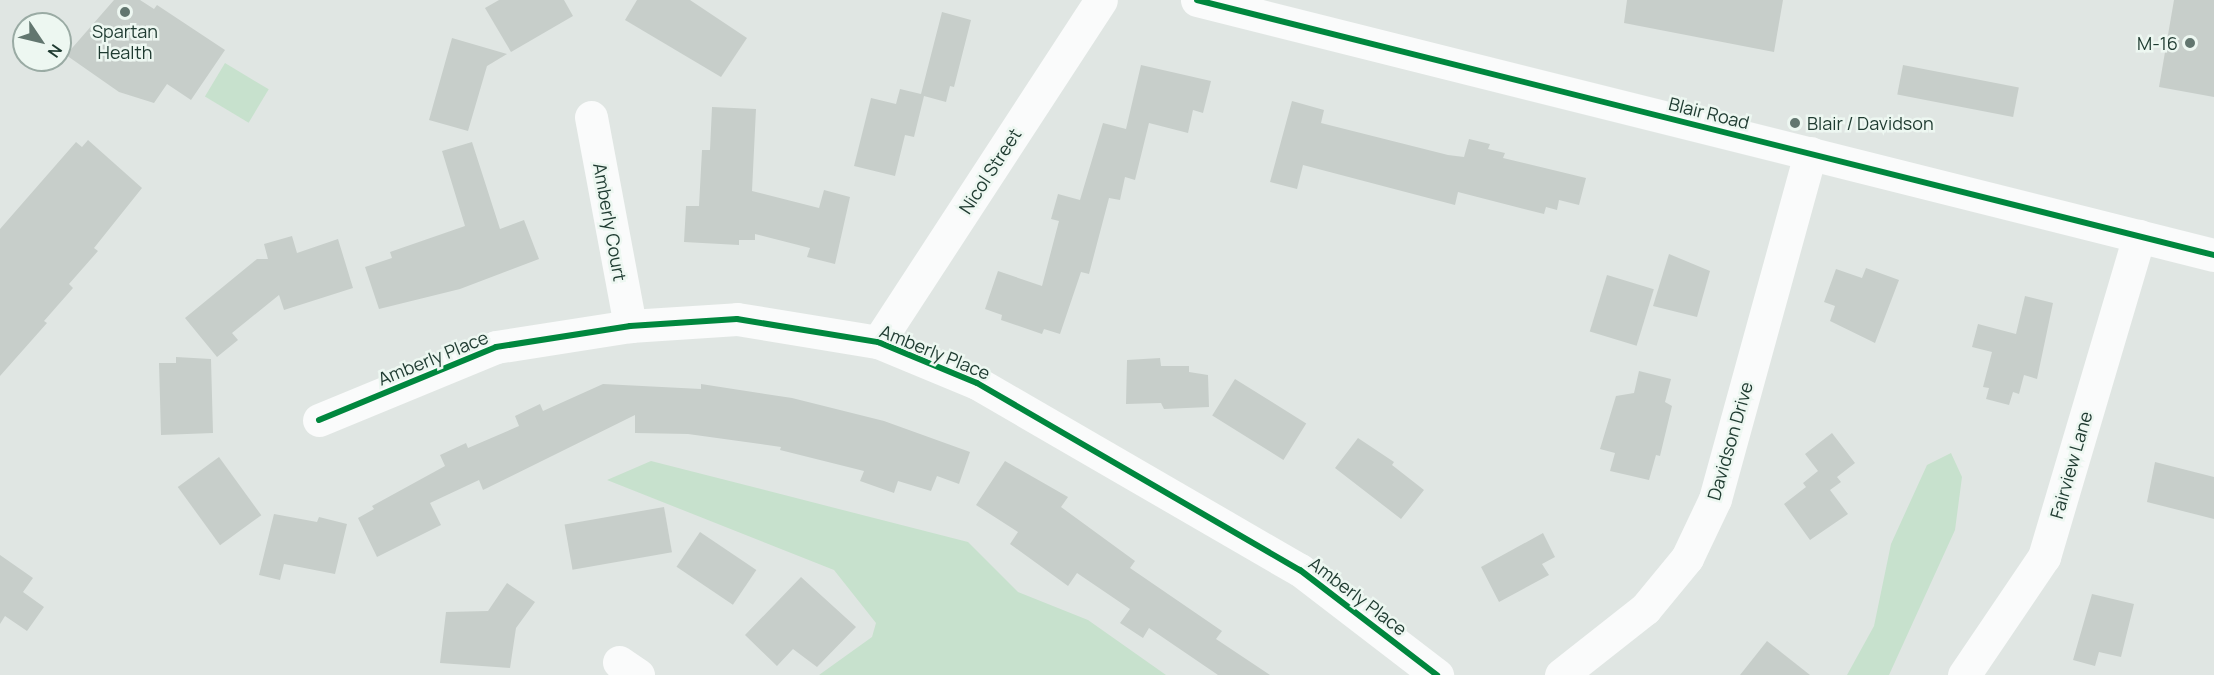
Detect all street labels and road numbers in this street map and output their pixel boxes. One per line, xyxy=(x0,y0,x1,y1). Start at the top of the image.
street label: Blair Road xyxy=(1667,93,1751,133)
street label: Nicol Street xyxy=(954,124,1026,218)
street label: Amberly Court xyxy=(589,161,631,283)
street label: Amberly Place xyxy=(877,320,993,384)
street label: Amberly Place xyxy=(375,326,491,390)
street label: Davidson Drive xyxy=(1703,379,1757,503)
street label: Fairview Lane xyxy=(2045,409,2097,521)
street label: Amberly Place xyxy=(1305,552,1411,640)

